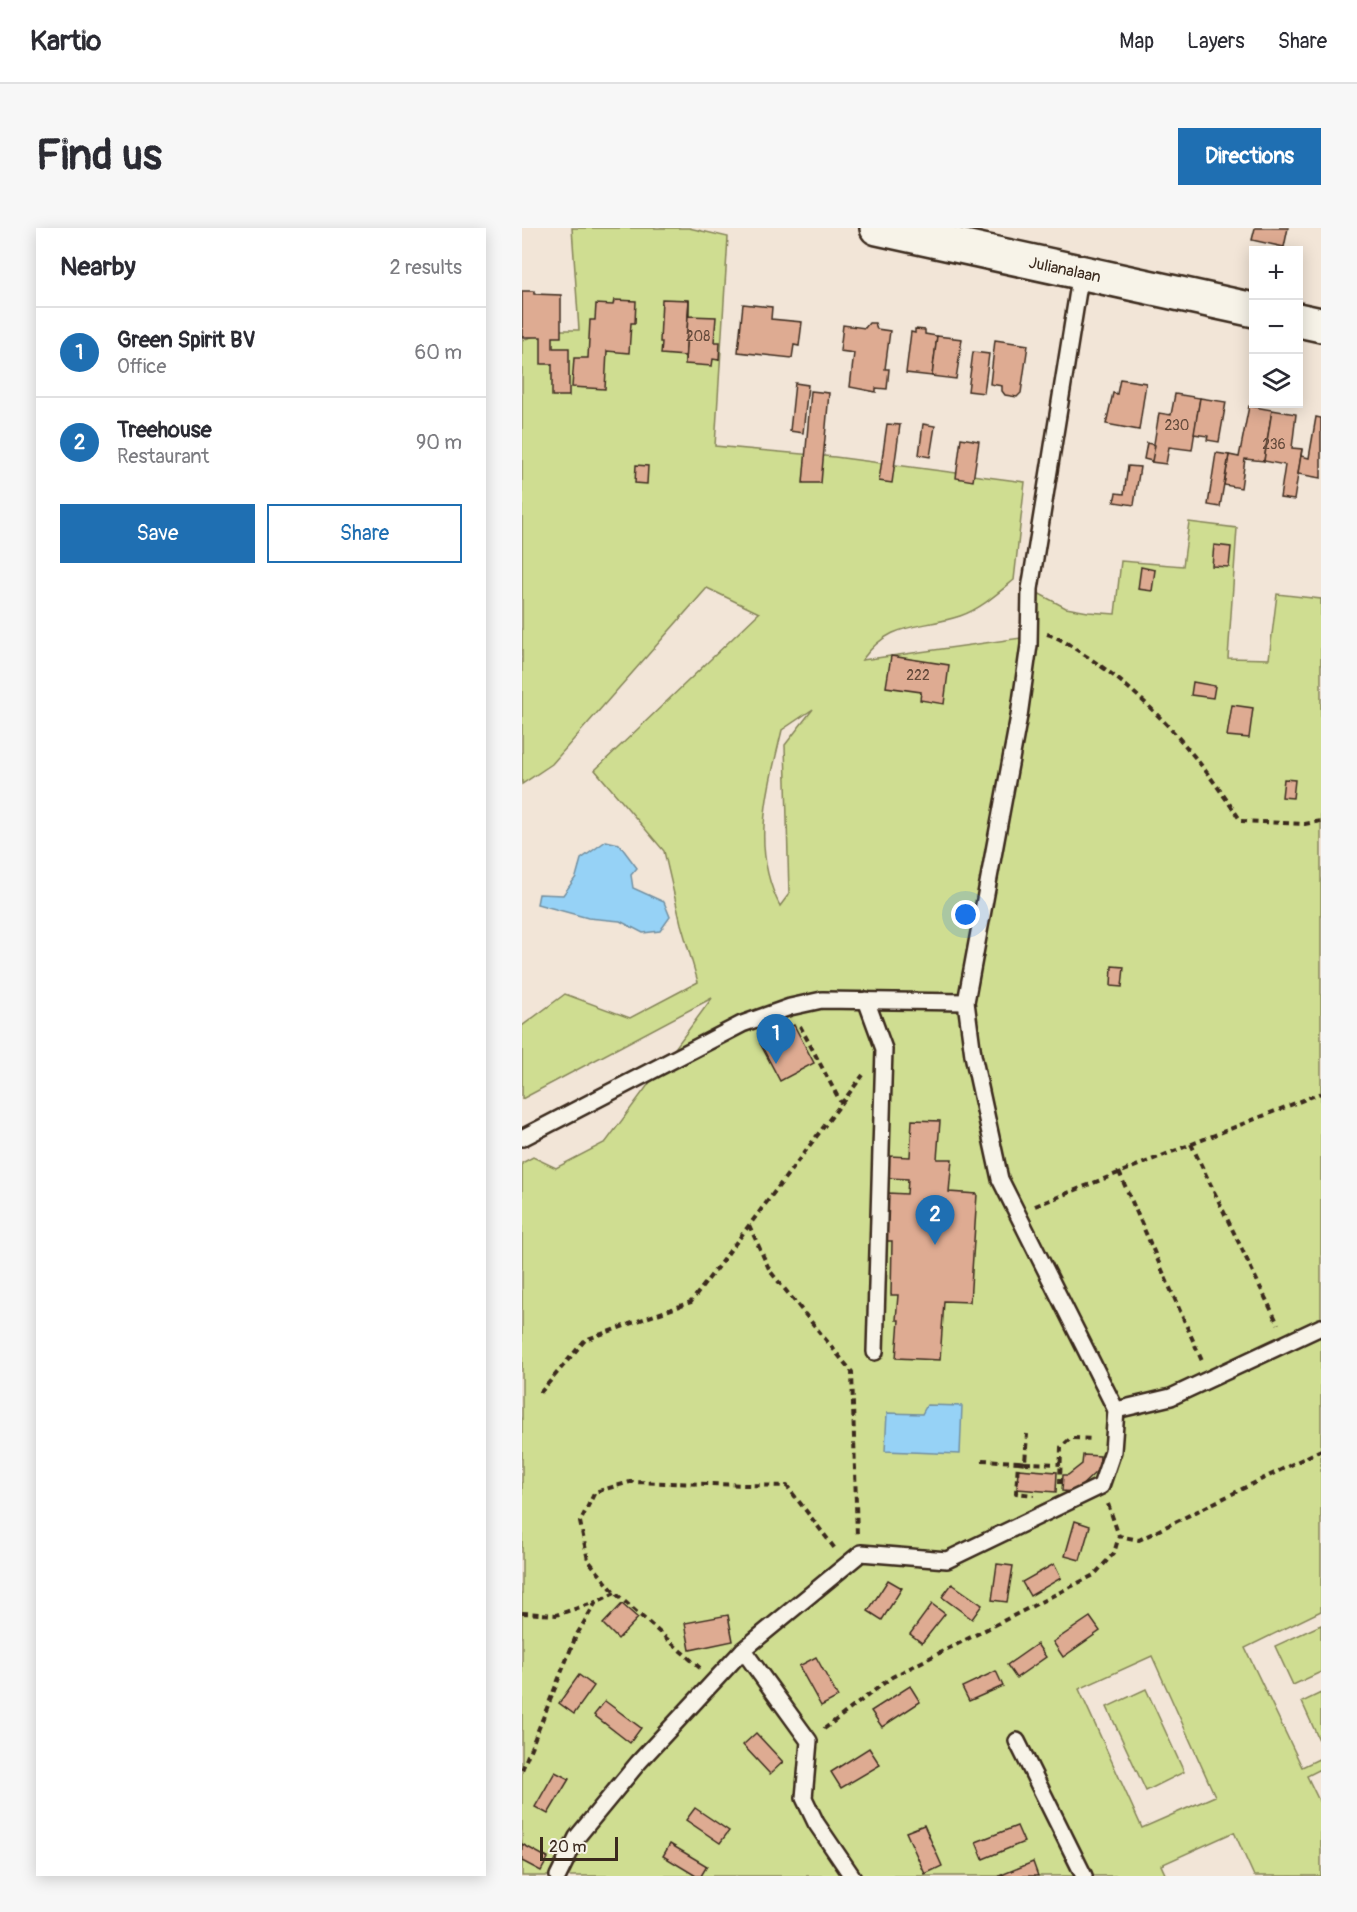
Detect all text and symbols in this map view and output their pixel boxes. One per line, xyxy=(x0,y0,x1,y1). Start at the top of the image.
text: Kartio xyxy=(30,24,101,59)
text: Map xyxy=(1119,28,1154,55)
text: Layers xyxy=(1187,28,1245,55)
text: Share xyxy=(1278,28,1327,55)
button: Directions xyxy=(1178,128,1321,185)
text: Find us xyxy=(36,130,162,182)
map controls xyxy=(1249,246,1303,408)
button: + xyxy=(1249,246,1303,300)
text: Nearby xyxy=(60,251,136,283)
street label: Julianalaan xyxy=(1027,253,1103,287)
text: 2 results xyxy=(390,255,462,280)
button: − xyxy=(1249,300,1303,354)
text: Green Spirit BV xyxy=(117,326,256,354)
house number: 208 xyxy=(686,328,710,345)
text: 1 xyxy=(76,340,83,365)
text: 60 m xyxy=(415,340,462,365)
text: Office xyxy=(117,354,166,379)
button: layers xyxy=(1249,354,1303,408)
text: Treehouse xyxy=(117,416,212,444)
house number: 230 xyxy=(1165,417,1189,434)
text: 2 xyxy=(74,430,85,455)
text: 90 m xyxy=(416,430,462,455)
house number: 236 xyxy=(1262,436,1286,453)
text: Restaurant xyxy=(117,444,209,469)
button: Save xyxy=(60,504,255,563)
button: Share xyxy=(267,504,462,563)
house number: 222 xyxy=(906,667,930,684)
your location xyxy=(951,900,980,929)
pin: 1 xyxy=(756,1014,796,1064)
pin: 2 xyxy=(916,1196,954,1245)
scale bar xyxy=(540,1834,618,1862)
text: 20 m xyxy=(549,1837,587,1857)

